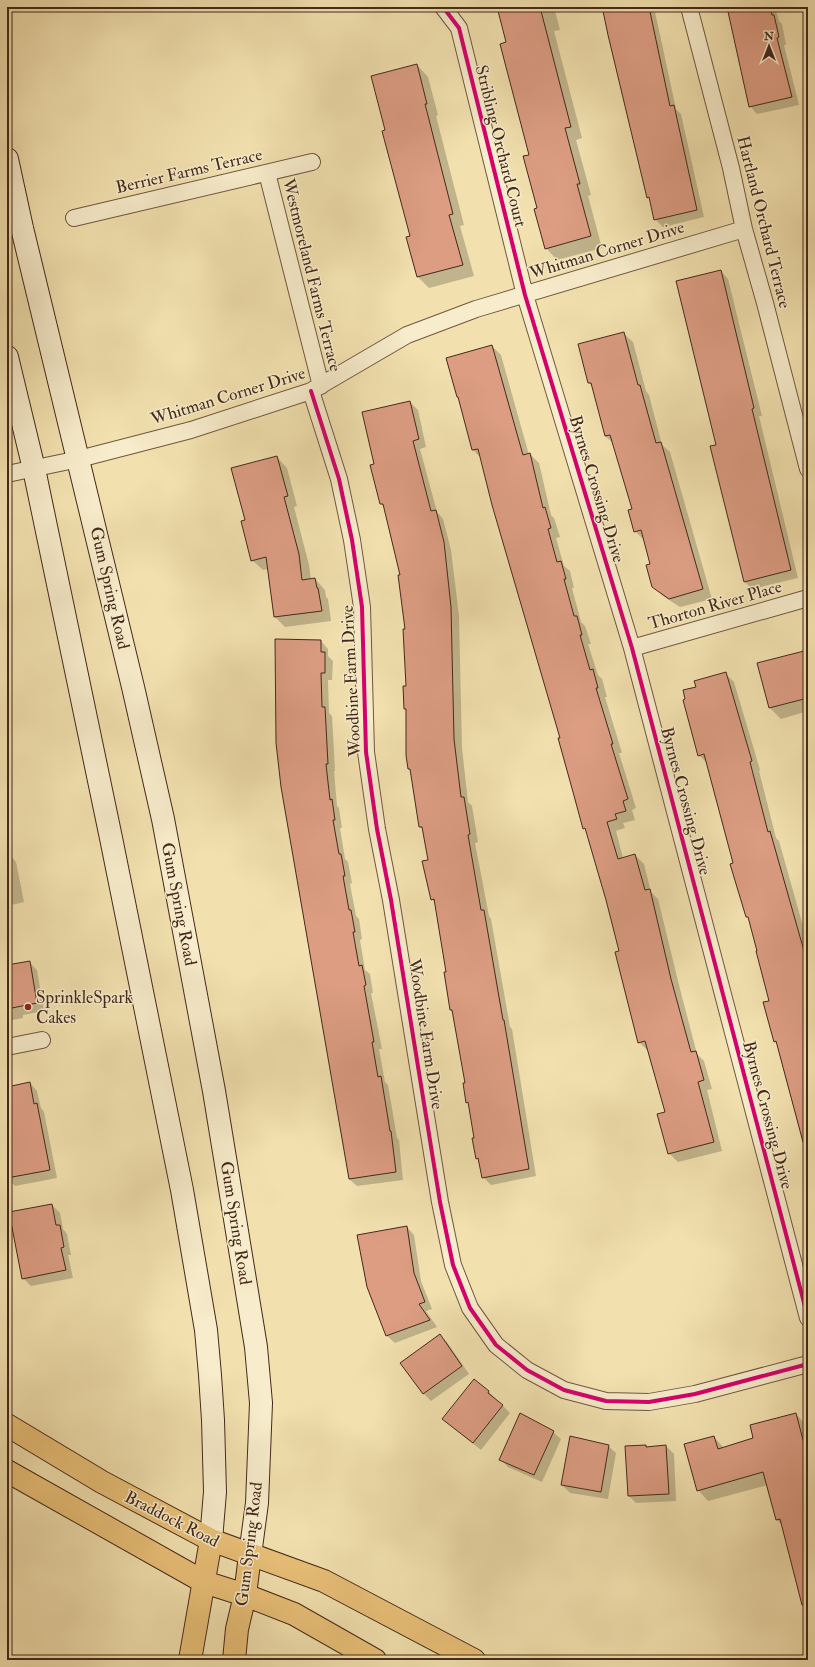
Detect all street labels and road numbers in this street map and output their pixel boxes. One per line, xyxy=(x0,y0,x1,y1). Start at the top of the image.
street label: Stribling Orchard Court xyxy=(471,63,531,229)
street label: Hartland Orchard Terrace xyxy=(732,134,796,310)
street label: Berrier Farms Terrace xyxy=(114,144,264,198)
street label: Westmoreland Farms Terrace xyxy=(278,175,346,374)
street label: Whitman Corner Drive xyxy=(526,216,687,284)
street label: Whitman Corner Drive xyxy=(147,362,308,430)
street label: Byrnes Crossing Drive xyxy=(564,413,629,565)
street label: Gum Spring Road xyxy=(85,525,134,652)
street label: Thorton River Place xyxy=(646,576,784,634)
street label: Woodbine Farm Drive xyxy=(337,605,366,758)
street label: Byrnes Crossing Drive xyxy=(655,725,716,878)
street label: Gum Spring Road xyxy=(156,841,201,968)
street label: Woodbine Farm Drive xyxy=(404,956,448,1111)
street label: Byrnes Crossing Drive xyxy=(737,1039,798,1192)
street label: Gum Spring Road xyxy=(215,1160,256,1287)
street label: Gum Spring Road xyxy=(231,1480,268,1607)
street label: Braddock Road xyxy=(121,1486,223,1552)

